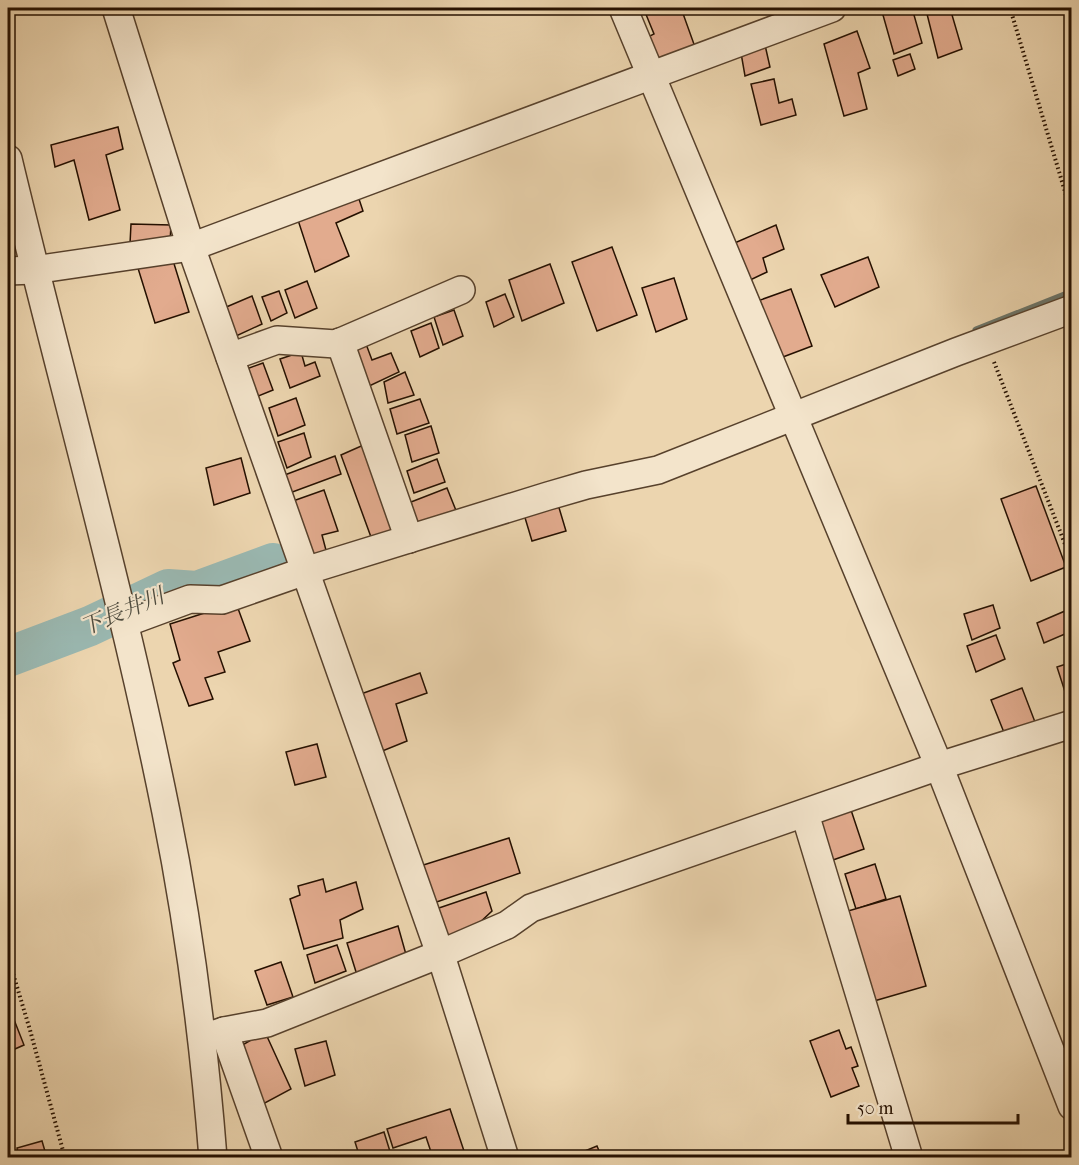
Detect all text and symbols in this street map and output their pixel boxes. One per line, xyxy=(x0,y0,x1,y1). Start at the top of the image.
water label: 下長井川 xyxy=(77,582,170,641)
scale bar xyxy=(848,1087,1018,1125)
text: 50 m xyxy=(857,1098,894,1119)

